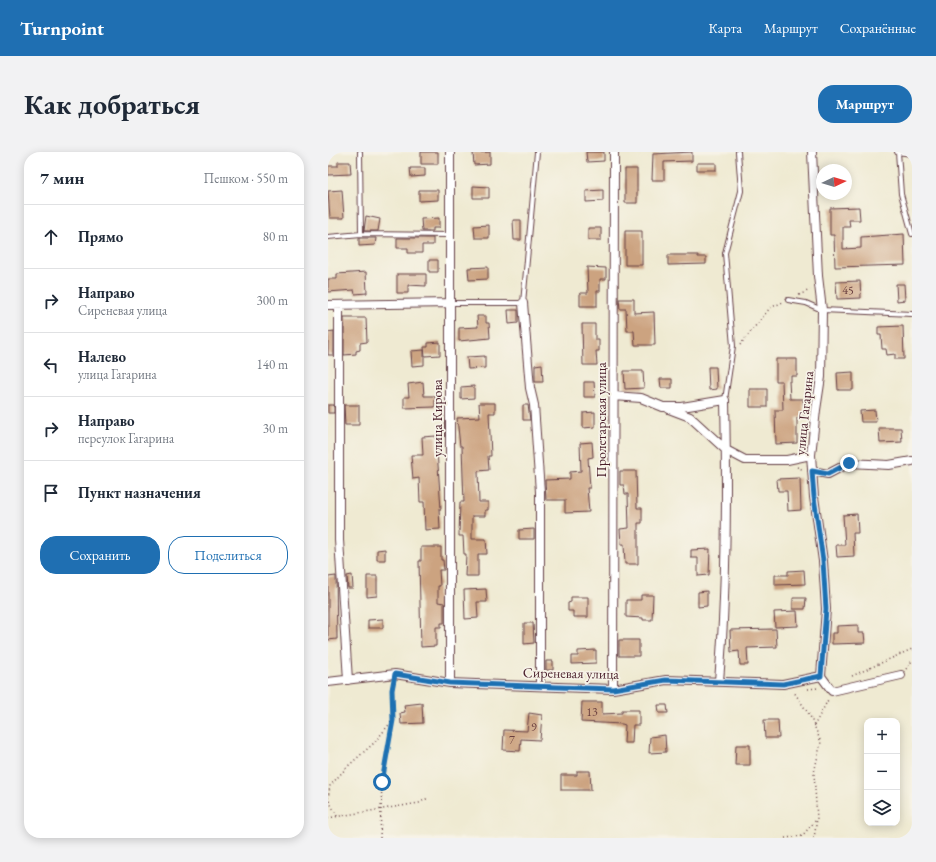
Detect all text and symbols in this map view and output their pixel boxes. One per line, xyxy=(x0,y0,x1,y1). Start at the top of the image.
text: Turnpoint xyxy=(20,16,104,41)
text: Карта xyxy=(709,19,742,37)
text: Маршрут xyxy=(764,19,818,37)
text: Сохранённые xyxy=(840,19,916,37)
button: Маршрут xyxy=(818,85,912,123)
text: Как добраться xyxy=(24,86,200,122)
north arrow xyxy=(816,164,852,200)
text: 7 мин xyxy=(40,167,84,189)
text: Пешком · 550 m xyxy=(204,170,288,187)
icon: ahead xyxy=(40,226,62,248)
text: Прямо xyxy=(78,227,123,246)
text: 80 m xyxy=(263,228,288,245)
house number: 45 xyxy=(842,282,854,298)
text: Направо xyxy=(78,283,135,302)
icon: right xyxy=(40,290,62,312)
text: 300 m xyxy=(257,292,288,309)
text: Сиреневая улица xyxy=(78,302,167,319)
text: Налево xyxy=(78,347,126,366)
icon: left xyxy=(40,354,62,376)
text: 140 m xyxy=(257,356,288,373)
street label: Пролетарская улица xyxy=(592,362,610,478)
text: улица Гагарина xyxy=(78,366,157,383)
street label: улица Гагарина xyxy=(791,369,817,456)
street label: улица Кирова xyxy=(428,379,446,457)
text: Направо xyxy=(78,411,135,430)
icon: right xyxy=(40,418,62,440)
text: 30 m xyxy=(263,420,288,437)
text: переулок Гагарина xyxy=(78,430,174,447)
route end xyxy=(840,454,858,472)
icon: arrive xyxy=(40,482,62,504)
text: Пункт назначения xyxy=(78,483,201,502)
button: Сохранить xyxy=(40,536,160,574)
button: Поделиться xyxy=(168,536,288,574)
street label: Сиреневая улица xyxy=(523,663,620,683)
house number: 13 xyxy=(586,704,598,720)
map controls xyxy=(864,718,900,826)
button: + xyxy=(864,718,900,754)
house number: 9 xyxy=(531,719,537,735)
house number: 7 xyxy=(509,732,515,748)
button: − xyxy=(864,754,900,790)
route start xyxy=(373,773,391,791)
button: layers xyxy=(864,790,900,826)

